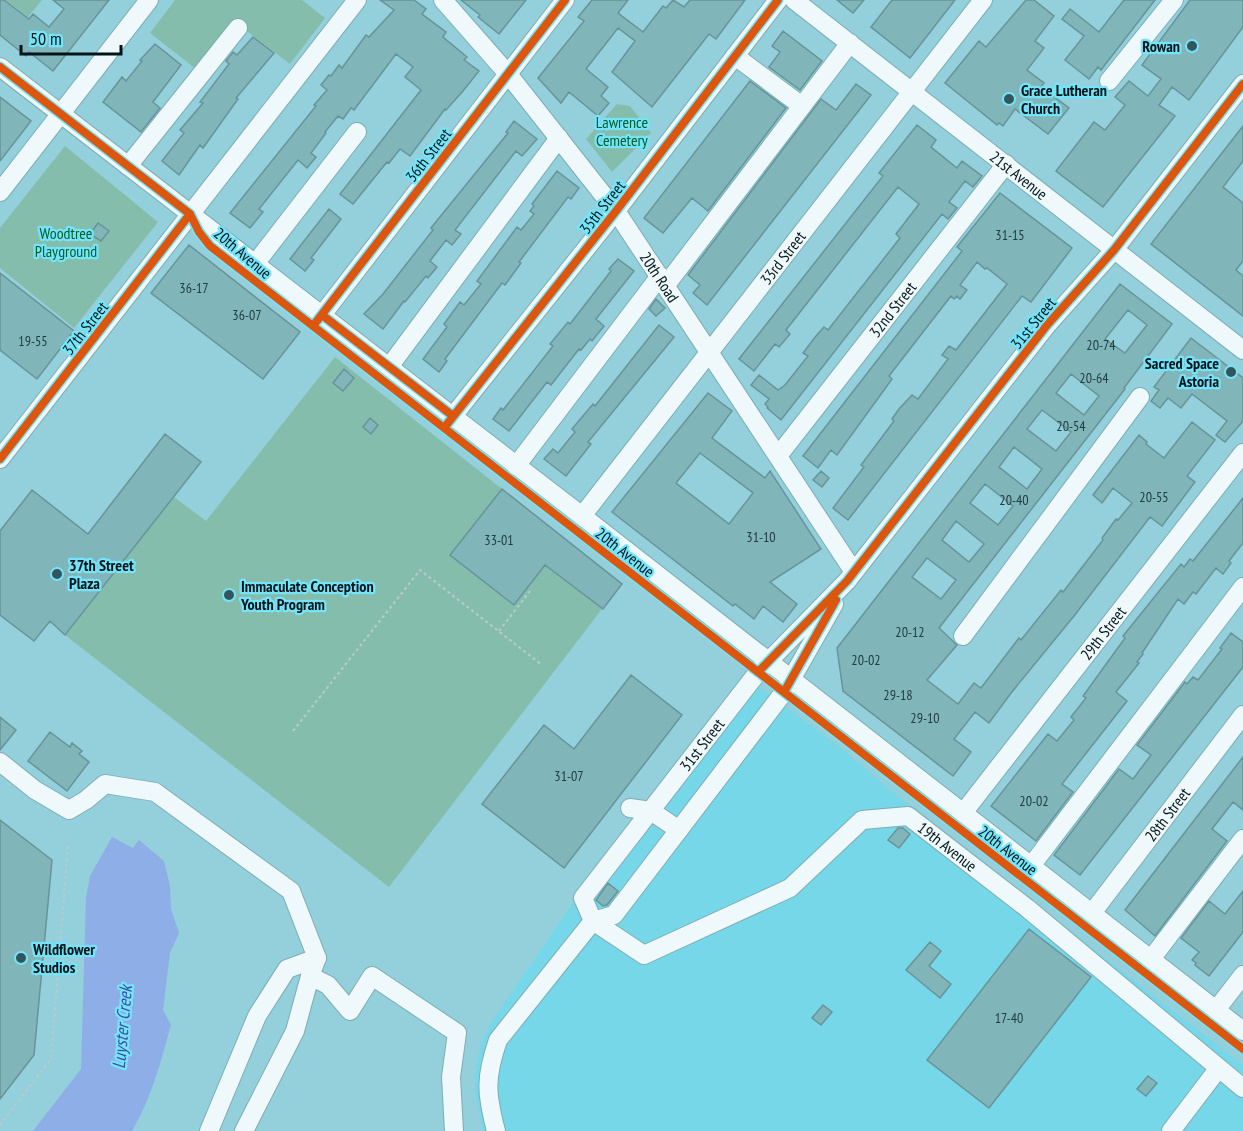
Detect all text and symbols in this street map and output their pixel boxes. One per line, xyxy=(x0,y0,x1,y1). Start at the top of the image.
scale bar xyxy=(21,18,122,56)
text: 50 m xyxy=(30,27,62,50)
place label: Rowan xyxy=(1142,36,1180,56)
marker: Rowan xyxy=(1185,39,1199,53)
place label: Grace Lutheran Church xyxy=(1021,80,1107,118)
marker: Grace Lutheran Church xyxy=(1002,92,1016,106)
park label: Lawrence Cemetery xyxy=(596,112,648,150)
street label: 36th Street xyxy=(401,124,455,186)
street label: 21st Avenue xyxy=(986,147,1052,204)
street label: 35th Street xyxy=(575,176,629,238)
park label: Woodtree Playground xyxy=(35,223,97,261)
street label: 20th Avenue xyxy=(210,223,276,283)
house number: 31-15 xyxy=(995,226,1025,244)
street label: 33rd Street xyxy=(756,227,810,289)
street label: 20th Road xyxy=(636,248,683,306)
street label: 32nd Street xyxy=(865,277,921,341)
house number: 36-17 xyxy=(179,279,209,297)
street label: 31st Street xyxy=(1006,293,1060,353)
street label: 37th Street xyxy=(58,297,112,359)
house number: 36-07 xyxy=(232,306,262,324)
house number: 19-55 xyxy=(18,332,48,350)
house number: 20-74 xyxy=(1086,336,1116,354)
place label: Sacred Space Astoria xyxy=(1145,353,1219,391)
marker: Sacred Space Astoria xyxy=(1224,365,1238,379)
house number: 20-64 xyxy=(1079,369,1109,387)
house number: 20-54 xyxy=(1056,417,1086,435)
house number: 20-55 xyxy=(1139,488,1169,506)
house number: 20-40 xyxy=(999,491,1029,509)
street label: 20th Avenue xyxy=(592,523,658,581)
house number: 31-10 xyxy=(746,528,776,546)
house number: 33-01 xyxy=(484,531,514,549)
place label: 37th Street Plaza xyxy=(69,555,134,593)
marker: 37th Street Plaza xyxy=(50,567,64,581)
place label: Immaculate Conception Youth Program xyxy=(240,576,374,614)
marker: Immaculate Conception Youth Program xyxy=(222,588,236,602)
street label: 29th Street xyxy=(1076,602,1130,664)
house number: 20-12 xyxy=(895,623,925,641)
house number: 20-02 xyxy=(851,651,881,669)
house number: 29-18 xyxy=(883,686,913,704)
house number: 29-10 xyxy=(910,709,940,727)
street label: 31st Street xyxy=(675,714,729,775)
house number: 31-07 xyxy=(554,767,584,785)
street label: 28th Street xyxy=(1140,783,1194,845)
house number: 20-02 xyxy=(1019,792,1049,810)
street label: 19th Avenue xyxy=(914,817,981,876)
street label: 20th Avenue xyxy=(975,821,1041,879)
place label: Wildflower Studios xyxy=(32,939,95,977)
marker: Wildflower Studios xyxy=(14,951,28,965)
water label: Luyster Creek xyxy=(107,982,137,1070)
house number: 17-40 xyxy=(995,1009,1023,1027)

